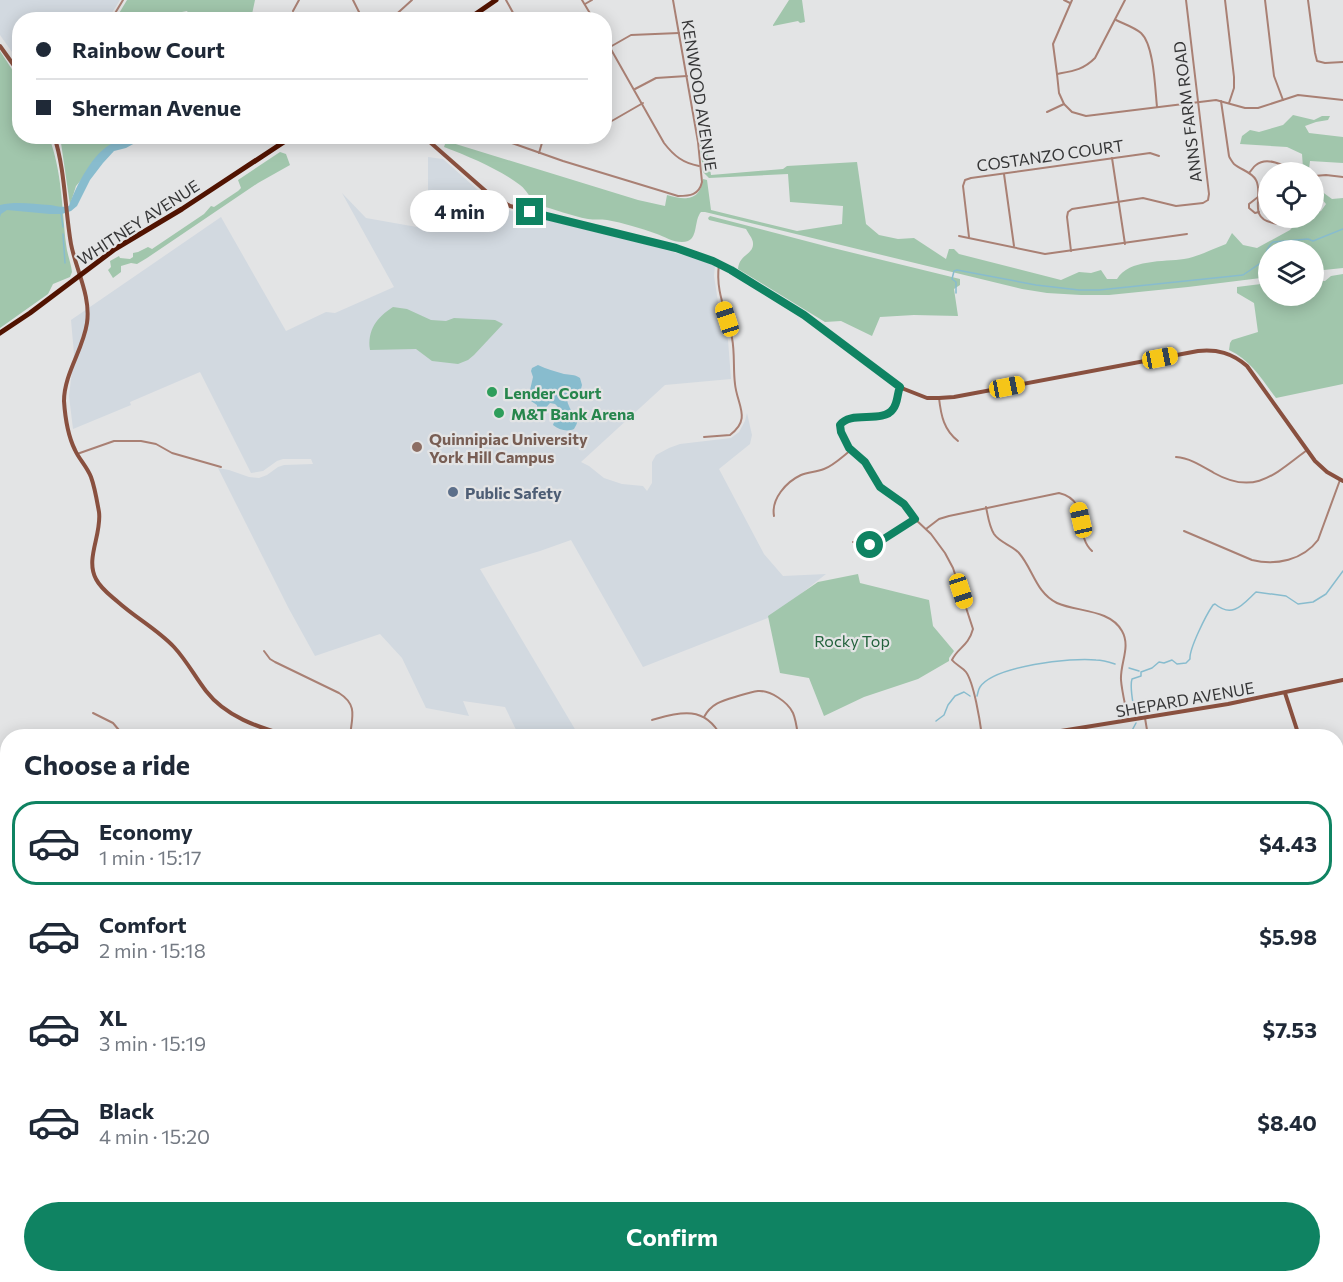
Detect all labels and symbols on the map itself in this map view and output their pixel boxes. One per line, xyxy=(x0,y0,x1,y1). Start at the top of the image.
street label: KENWOOD AVENUE xyxy=(679,18,721,172)
street label: ANNS FARM ROAD xyxy=(1169,40,1205,184)
street label: COSTANZO COURT xyxy=(975,135,1125,175)
street label: WHITNEY AVENUE xyxy=(73,175,203,269)
callout: 4 min xyxy=(410,191,509,233)
route end xyxy=(516,198,543,225)
car xyxy=(713,299,741,339)
car xyxy=(1141,346,1179,370)
car xyxy=(988,375,1026,399)
place label: Lender Court xyxy=(504,383,602,402)
marker: Lender Court xyxy=(485,385,499,399)
place label: M&T Bank Arena xyxy=(511,404,635,423)
marker: M&T Bank Arena xyxy=(492,406,506,420)
place label: Quinnipiac University York Hill Campus xyxy=(429,429,588,466)
marker: Quinnipiac University York Hill Campus xyxy=(410,440,424,454)
place label: Public Safety xyxy=(465,483,562,502)
marker: Public Safety xyxy=(446,485,460,499)
car xyxy=(1068,500,1094,540)
route start xyxy=(856,531,883,558)
car xyxy=(947,571,975,611)
park label: Rocky Top xyxy=(814,631,890,650)
street label: SHEPARD AVENUE xyxy=(1114,677,1256,721)

